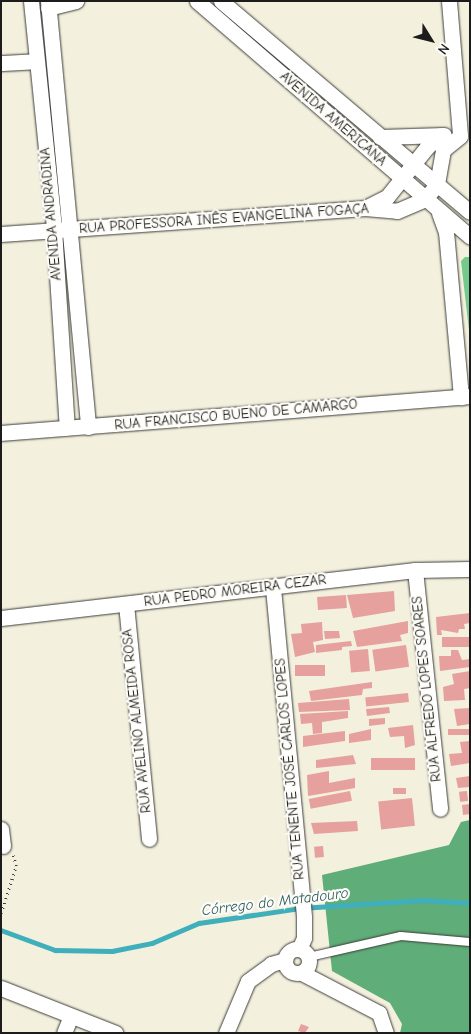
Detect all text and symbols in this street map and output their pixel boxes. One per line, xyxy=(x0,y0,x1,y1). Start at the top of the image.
north arrow xyxy=(406,15,456,65)
text: N xyxy=(434,40,453,58)
street label: AVENIDA AMERICANA xyxy=(276,68,390,170)
street label: AVENIDA ANDRADINA xyxy=(37,147,65,281)
street label: RUA PROFESSORA INÊS EVANGELINA FOGAÇA xyxy=(79,200,369,238)
street label: RUA FRANCISCO BUENO DE CAMARGO xyxy=(114,396,358,434)
street label: RUA PEDRO MOREIRA CEZAR xyxy=(143,571,327,611)
street label: RUA ALFREDO LOPES SOARES xyxy=(409,595,445,783)
street label: RUA AVELINO ALMEIDA ROSA xyxy=(119,628,155,814)
street label: RUA TENENTE JOSÉ CARLOS LOPES xyxy=(272,657,308,881)
water label: Córrego do Matadouro xyxy=(201,884,349,920)

